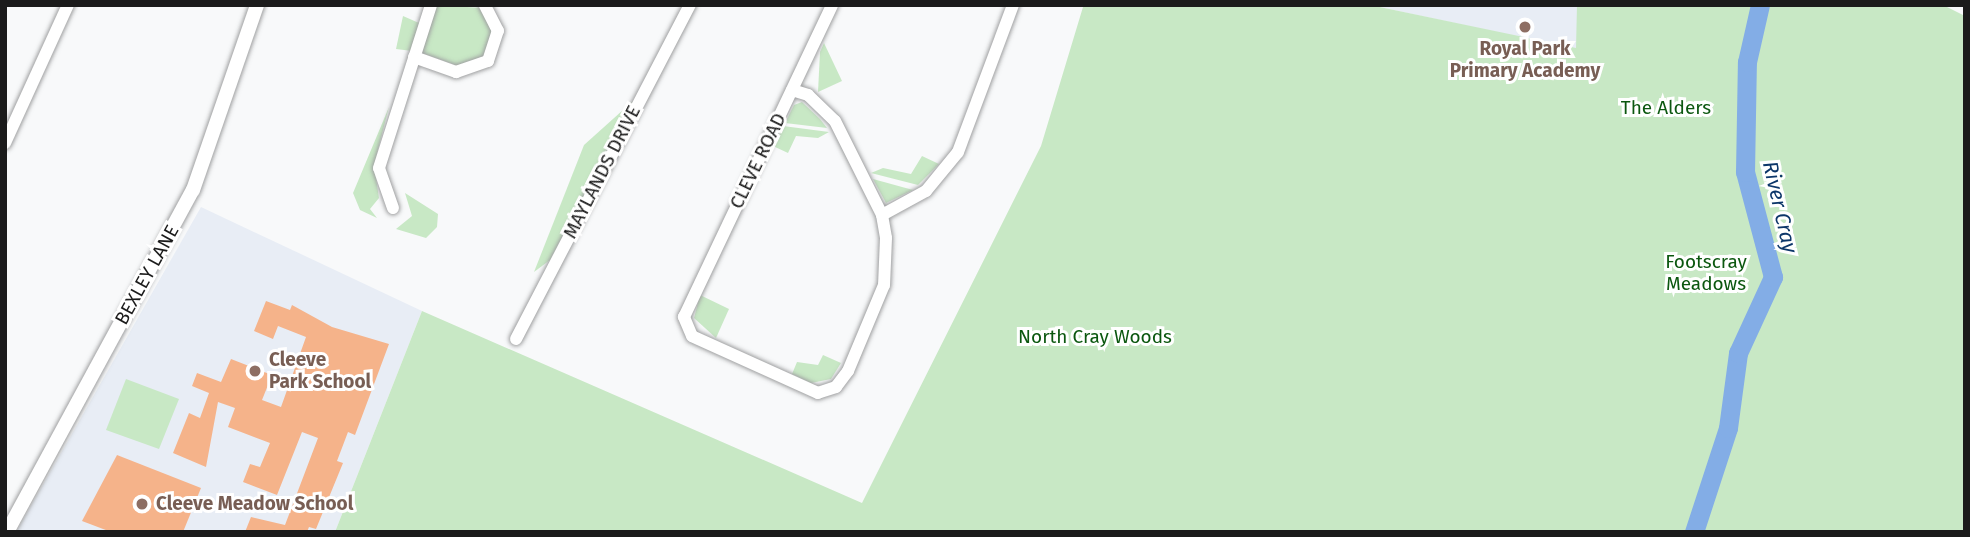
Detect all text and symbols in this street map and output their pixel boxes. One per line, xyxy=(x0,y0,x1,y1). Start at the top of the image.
marker: Royal Park Primary Academy xyxy=(1517,19,1533,35)
place label: Royal Park Primary Academy xyxy=(1450,38,1600,82)
park label: The Alders xyxy=(1621,97,1711,119)
street label: MAYLANDS DRIVE xyxy=(559,102,645,242)
street label: CLEVE ROAD xyxy=(725,110,791,212)
water label: River Cray xyxy=(1757,159,1803,255)
street label: BEXLEY LANE xyxy=(110,221,184,329)
park label: Footscray Meadows xyxy=(1665,251,1747,295)
park label: North Cray Woods xyxy=(1018,326,1172,348)
place label: Cleeve Park School xyxy=(269,349,371,393)
marker: Cleeve Park School xyxy=(247,363,263,379)
place label: Cleeve Meadow School xyxy=(156,493,353,515)
marker: Cleeve Meadow School xyxy=(134,496,150,512)

